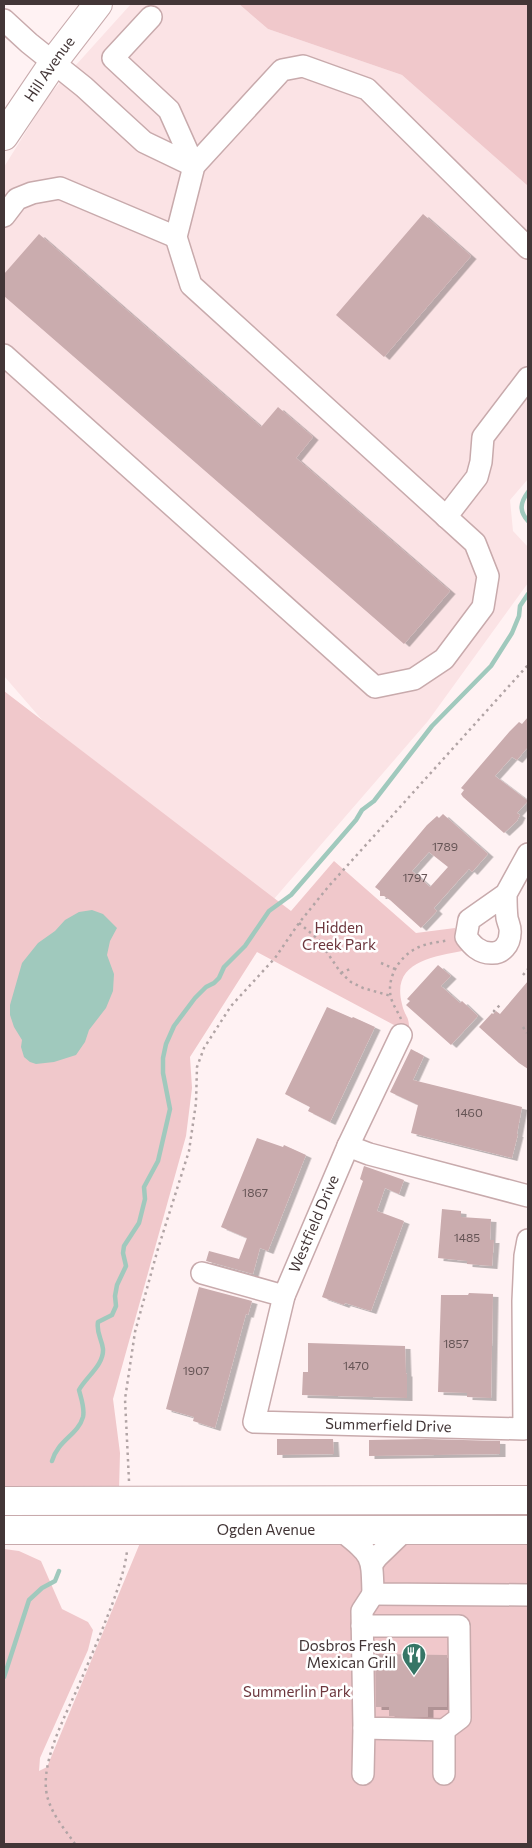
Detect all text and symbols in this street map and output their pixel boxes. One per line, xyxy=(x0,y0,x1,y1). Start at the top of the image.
street label: Hill Avenue xyxy=(20,32,78,105)
house number: 1789 xyxy=(432,839,458,853)
house number: 1797 xyxy=(402,870,428,884)
park label: Hidden Creek Park xyxy=(302,918,376,953)
house number: 1460 xyxy=(455,1105,483,1119)
street label: Westfield Drive xyxy=(284,1172,342,1275)
house number: 1867 xyxy=(242,1185,268,1199)
house number: 1485 xyxy=(454,1230,480,1244)
house number: 1857 xyxy=(443,1336,469,1350)
house number: 1470 xyxy=(343,1358,369,1372)
house number: 1907 xyxy=(183,1363,209,1377)
street label: Summerfield Drive xyxy=(325,1414,452,1435)
street label: Ogden Avenue xyxy=(217,1520,315,1538)
place label: Dosbros Fresh Mexican Grill xyxy=(299,1636,396,1671)
restaurant icon: Dosbros Fresh Mexican Grill xyxy=(401,1642,427,1676)
park label: Summerlin Park xyxy=(243,1682,351,1700)

